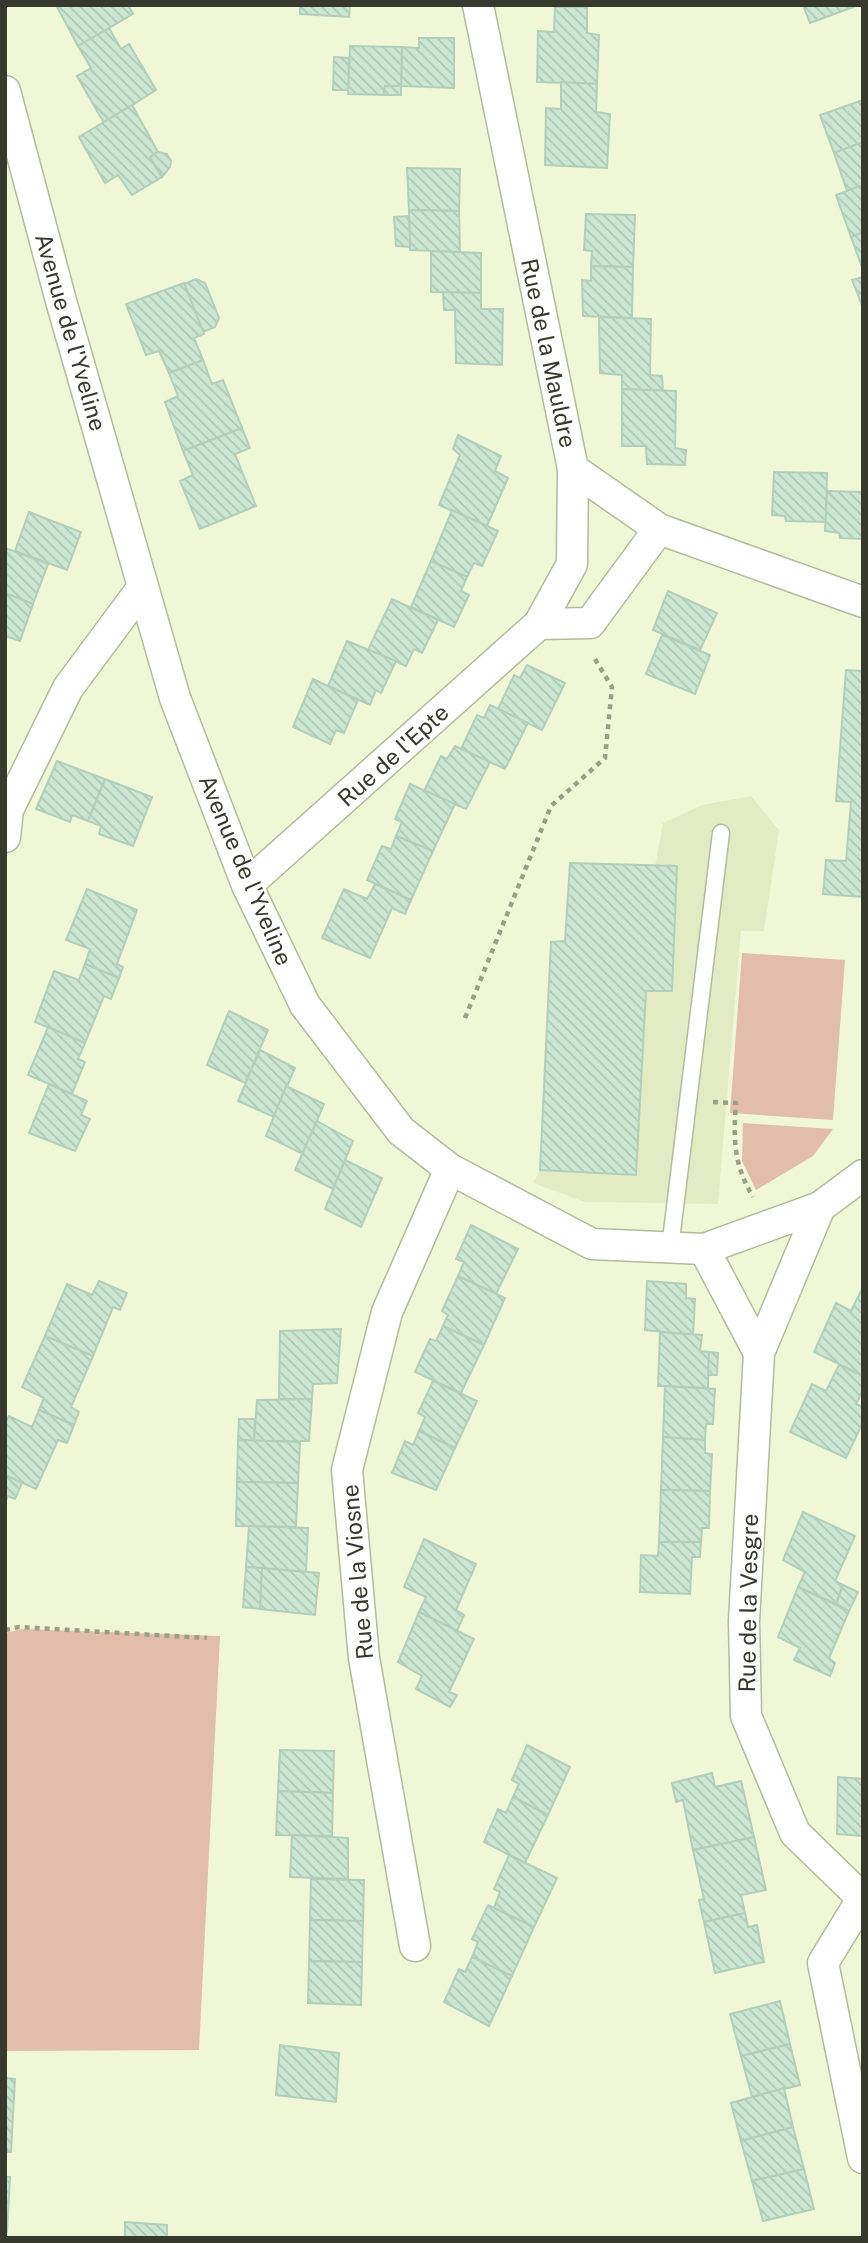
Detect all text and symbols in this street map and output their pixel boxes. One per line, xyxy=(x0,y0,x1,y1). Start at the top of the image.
street label: Avenue de l'Yveline xyxy=(30,230,112,434)
street label: Rue de la Mauldre xyxy=(516,256,582,450)
street label: Rue de l'Epte xyxy=(332,698,454,812)
street label: Avenue de l'Yveline xyxy=(194,771,298,969)
street label: Rue de la Viosne xyxy=(336,1483,378,1661)
street label: Rue de la Vesgre xyxy=(733,1513,763,1693)

